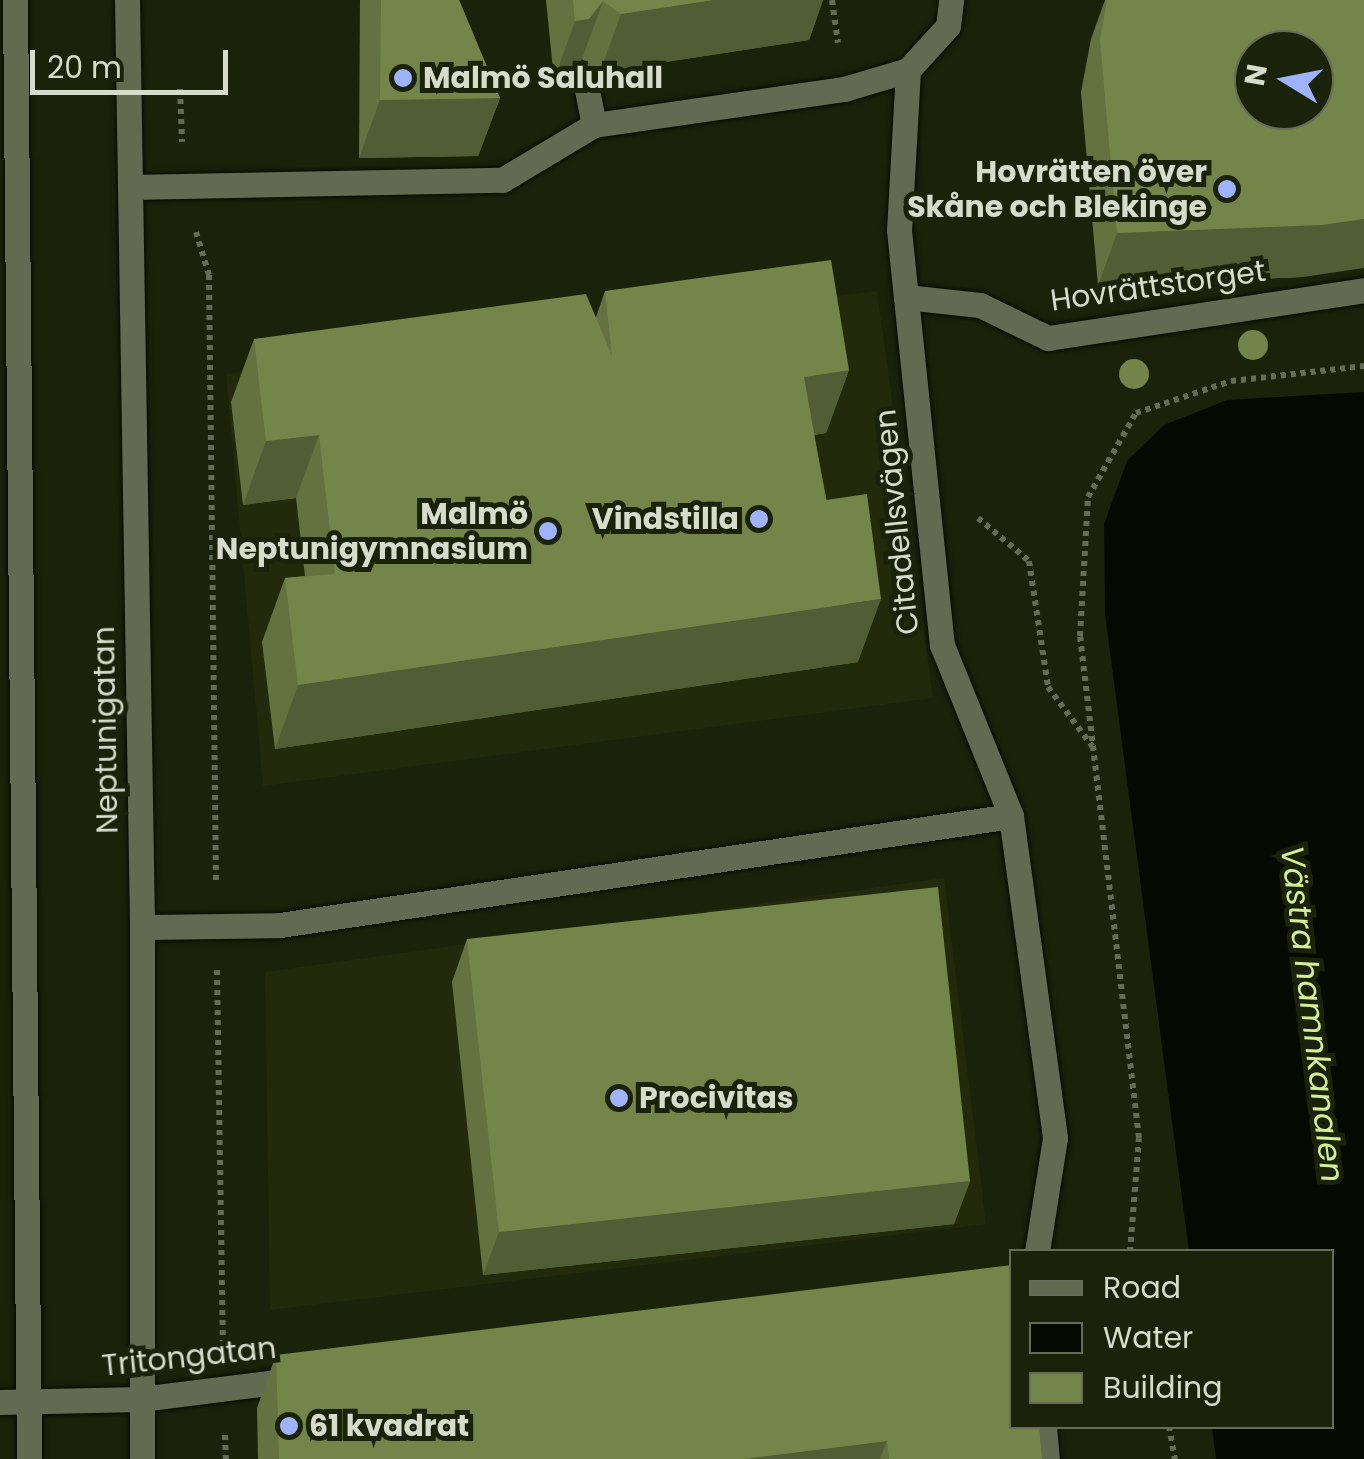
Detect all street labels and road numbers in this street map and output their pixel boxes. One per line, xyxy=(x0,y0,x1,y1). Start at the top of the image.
street label: Hovrättstorget xyxy=(1048,253,1268,319)
street label: Citadellsvägen xyxy=(867,408,927,636)
street label: Neptunigatan xyxy=(86,626,126,834)
street label: Tritongatan xyxy=(100,1330,278,1384)

